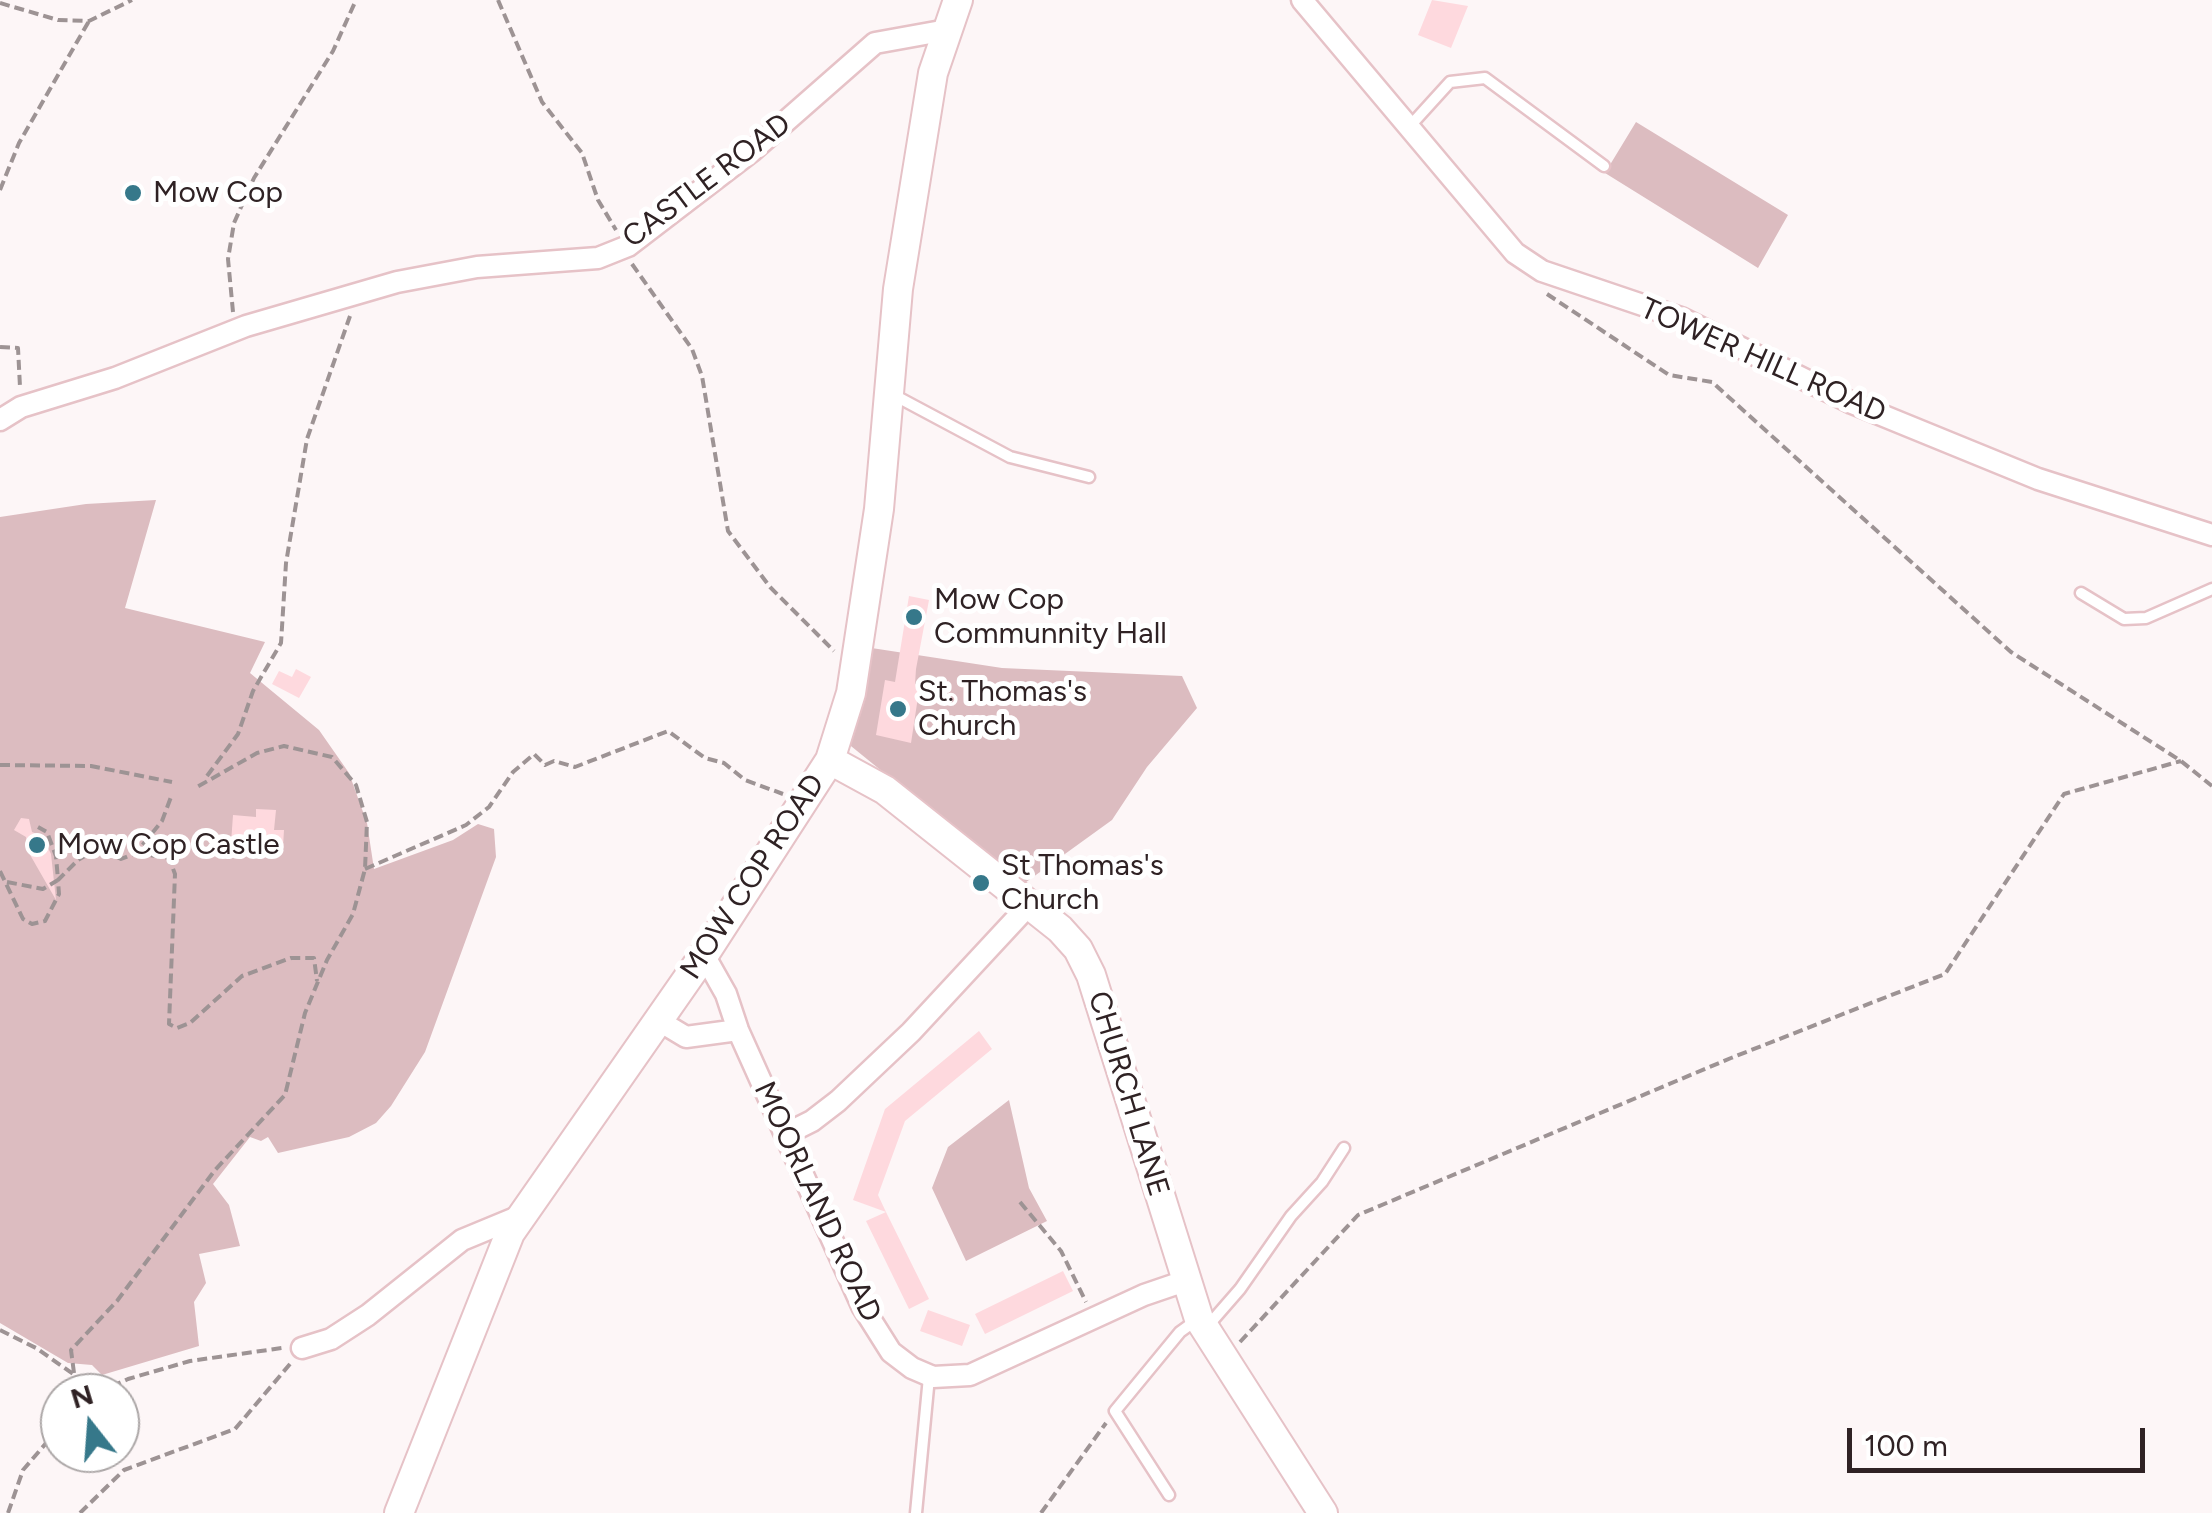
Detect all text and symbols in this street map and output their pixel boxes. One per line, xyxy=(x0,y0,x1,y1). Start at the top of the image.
street label: CASTLE ROAD xyxy=(616,106,798,256)
place label: Mow Cop xyxy=(153,175,283,211)
marker: Mow Cop xyxy=(122,182,144,204)
street label: TOWER HILL ROAD xyxy=(1635,291,1891,431)
place label: Mow Cop Communnity Hall xyxy=(934,582,1167,652)
marker: Mow Cop Communnity Hall xyxy=(903,606,925,628)
place label: St. Thomas's Church xyxy=(918,674,1087,744)
marker: St. Thomas's Church xyxy=(887,698,909,720)
street label: MOW COP ROAD xyxy=(673,768,833,986)
place label: Mow Cop Castle xyxy=(57,827,280,863)
marker: Mow Cop Castle xyxy=(26,834,48,856)
place label: St Thomas's Church xyxy=(1001,848,1164,918)
marker: St Thomas's Church xyxy=(970,872,992,894)
street label: CHURCH LANE xyxy=(1080,987,1176,1201)
street label: MOORLAND ROAD xyxy=(746,1076,888,1328)
north arrow xyxy=(40,1373,140,1473)
text: N xyxy=(66,1377,97,1416)
scale bar xyxy=(1852,1408,2150,1470)
text: 100 m xyxy=(1864,1427,1948,1464)

